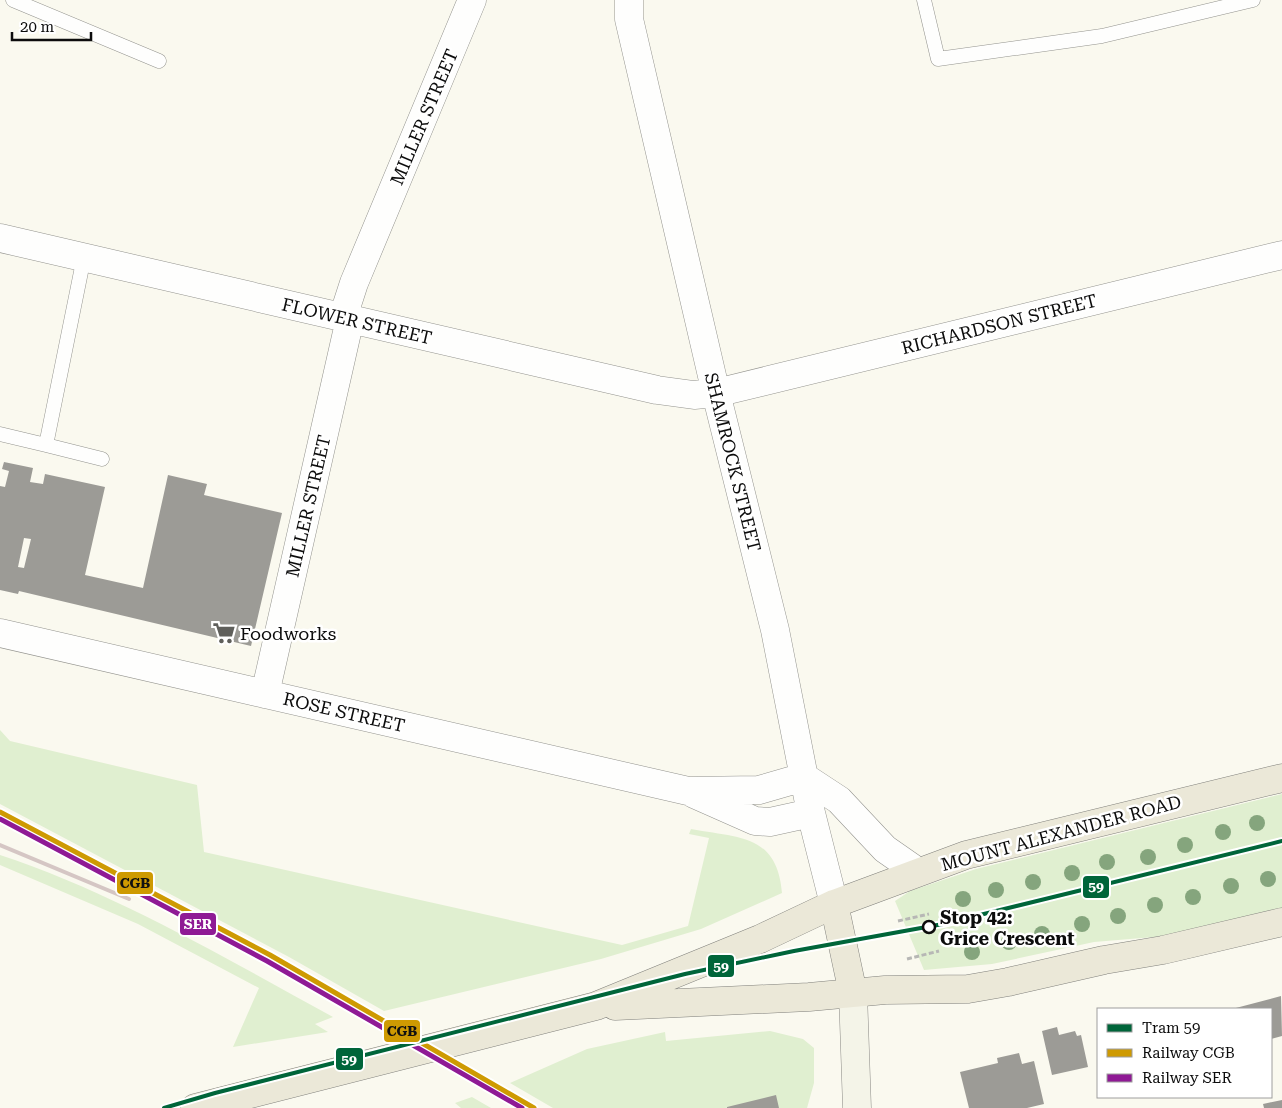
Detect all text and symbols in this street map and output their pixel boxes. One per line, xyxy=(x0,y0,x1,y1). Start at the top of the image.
scale bar xyxy=(12,10,91,42)
text: 20 m xyxy=(20,18,55,36)
street label: MILLER STREET xyxy=(386,46,462,188)
street label: RICHARDSON STREET xyxy=(899,290,1099,358)
street label: FLOWER STREET xyxy=(280,294,434,348)
street label: SHAMROCK STREET xyxy=(701,370,765,554)
street label: MILLER STREET xyxy=(281,433,335,579)
supermarket icon: Foodworks xyxy=(211,620,237,646)
place label: Foodworks xyxy=(240,623,336,644)
street label: ROSE STREET xyxy=(281,688,407,736)
street label: MOUNT ALEXANDER ROAD xyxy=(939,791,1184,875)
line badge: CGB xyxy=(116,871,154,895)
text: CGB xyxy=(120,875,150,891)
line badge: 59 xyxy=(1082,875,1110,899)
text: 59 xyxy=(1088,878,1104,894)
place label: Stop 42: Grice Crescent xyxy=(940,907,1075,949)
line badge: SER xyxy=(179,912,217,936)
text: SER xyxy=(184,916,213,932)
marker: Stop 42: Grice Crescent xyxy=(922,920,936,934)
line badge: 59 xyxy=(707,954,735,978)
text: 59 xyxy=(713,958,729,974)
legend xyxy=(1097,1008,1272,1098)
line badge: CGB xyxy=(383,1019,421,1043)
text: Tram 59 xyxy=(1142,1019,1200,1037)
text: CGB xyxy=(387,1023,417,1039)
text: Railway CGB xyxy=(1142,1044,1235,1062)
line badge: 59 xyxy=(335,1047,364,1071)
text: 59 xyxy=(341,1051,357,1067)
text: Railway SER xyxy=(1142,1069,1232,1087)

